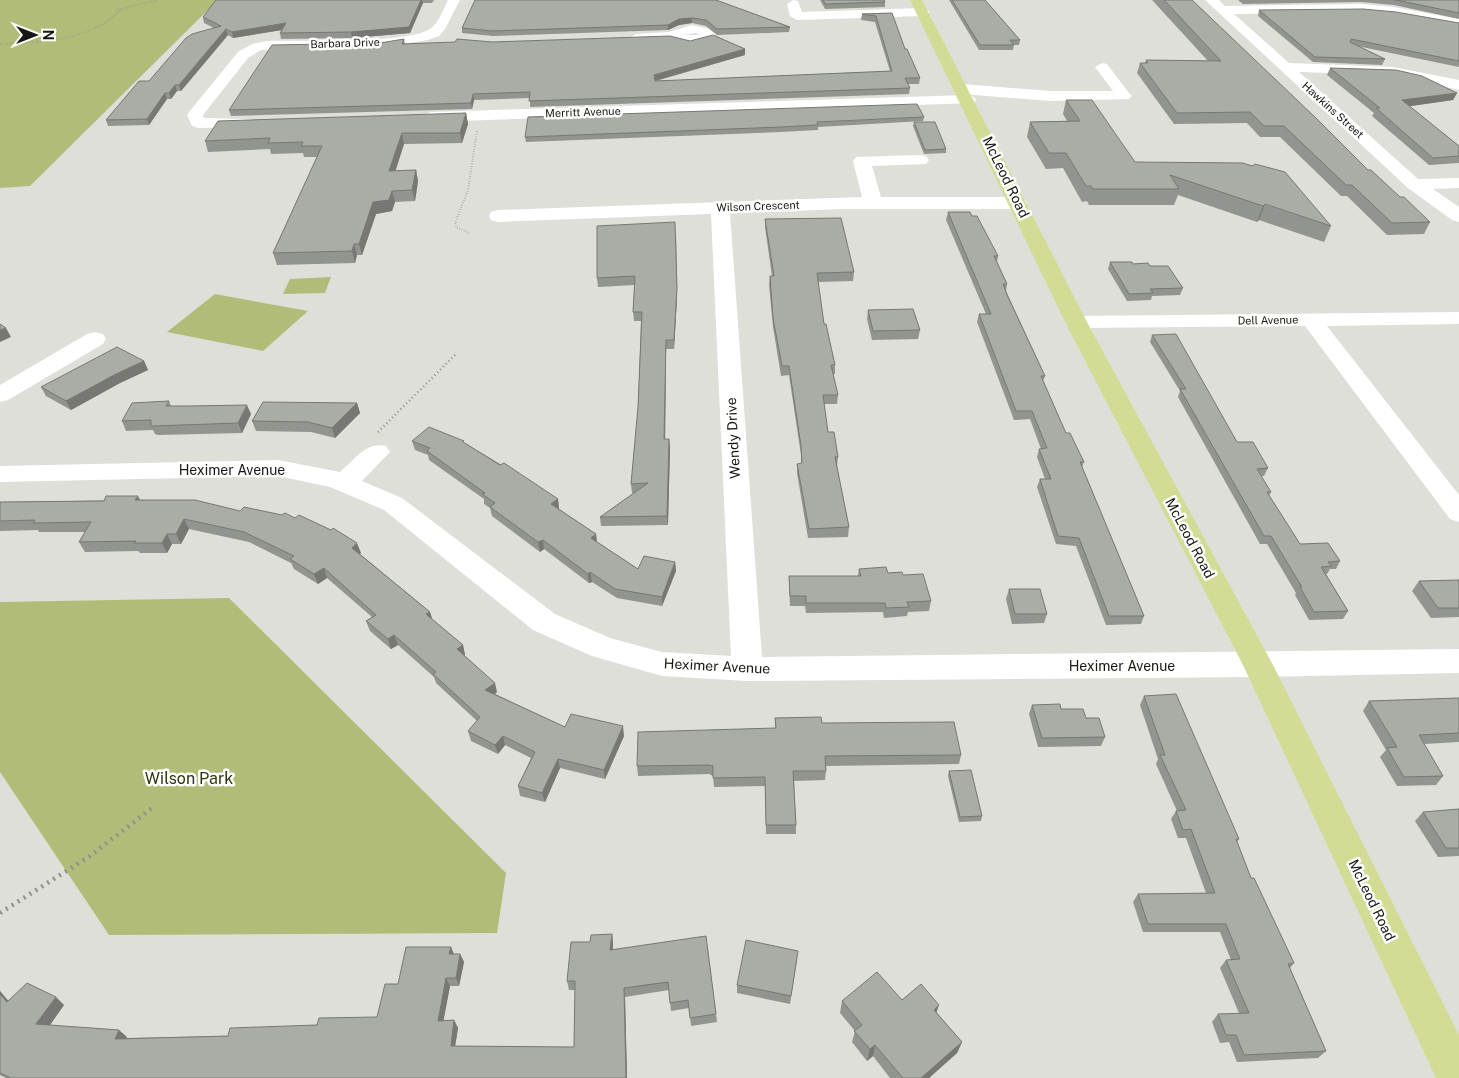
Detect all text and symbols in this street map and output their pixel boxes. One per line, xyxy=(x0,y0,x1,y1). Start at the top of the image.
north arrow xyxy=(10,10,60,60)
text: N xyxy=(40,30,56,40)
street label: Barbara Drive xyxy=(310,36,380,50)
street label: Hawkins Street xyxy=(1300,79,1366,141)
street label: Merritt Avenue xyxy=(545,105,621,119)
street label: McLeod Road xyxy=(979,134,1033,220)
street label: Wilson Crescent xyxy=(716,199,800,213)
street label: Dell Avenue xyxy=(1237,313,1299,327)
street label: Wendy Drive xyxy=(723,397,743,479)
street label: Heximer Avenue xyxy=(179,462,285,478)
street label: McLeod Road xyxy=(1162,495,1218,581)
street label: Heximer Avenue xyxy=(663,655,771,677)
street label: Heximer Avenue xyxy=(1069,658,1175,674)
park label: Wilson Park xyxy=(145,769,233,788)
street label: McLeod Road xyxy=(1345,857,1399,943)

